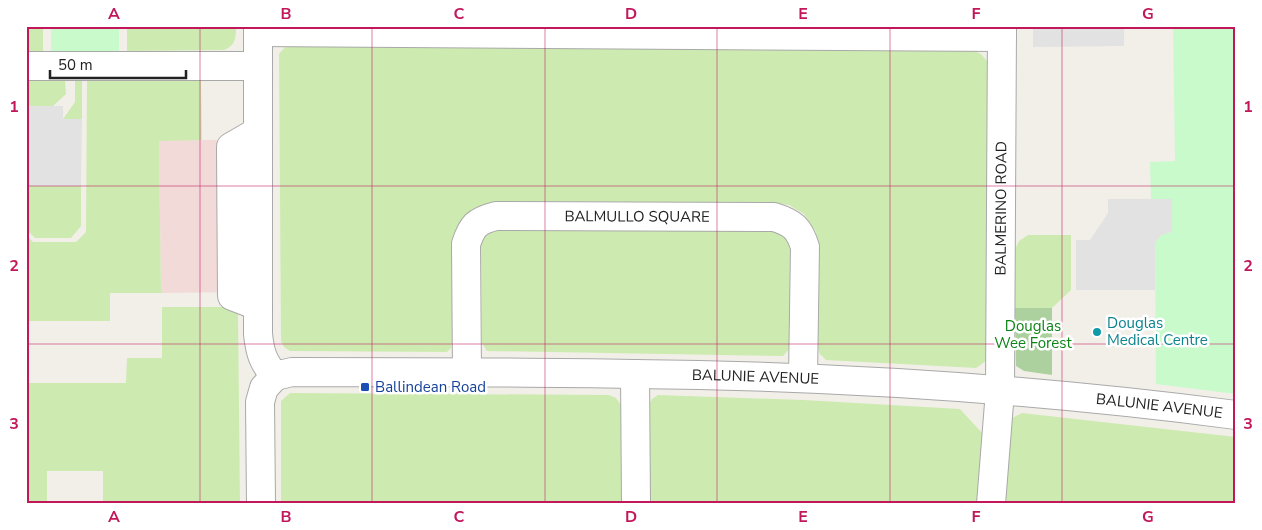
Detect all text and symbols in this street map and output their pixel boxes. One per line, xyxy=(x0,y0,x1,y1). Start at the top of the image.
text: A xyxy=(108,3,120,25)
text: B xyxy=(280,3,292,25)
text: C xyxy=(454,3,465,25)
text: D xyxy=(625,3,637,25)
text: E xyxy=(798,3,808,25)
text: F xyxy=(972,3,981,25)
text: G xyxy=(1142,3,1154,25)
scale bar xyxy=(50,48,186,80)
text: 50 m xyxy=(58,55,93,75)
text: 1 xyxy=(9,96,19,118)
text: 1 xyxy=(1243,96,1253,118)
street label: BALMERINO ROAD xyxy=(991,141,1011,276)
street label: BALMULLO SQUARE xyxy=(564,206,710,227)
text: 2 xyxy=(9,255,19,277)
text: 2 xyxy=(1243,255,1253,277)
place label: Douglas Medical Centre xyxy=(1107,313,1208,350)
park label: Douglas Wee Forest xyxy=(994,316,1072,353)
marker: Douglas Medical Centre xyxy=(1091,326,1103,338)
street label: BALUNIE AVENUE xyxy=(692,365,819,389)
place label: Ballindean Road xyxy=(375,377,486,397)
marker: Ballindean Road xyxy=(359,381,371,393)
street label: BALUNIE AVENUE xyxy=(1095,389,1224,423)
text: 3 xyxy=(9,413,19,435)
text: 3 xyxy=(1243,413,1253,435)
text: A xyxy=(108,506,120,528)
text: B xyxy=(280,506,292,528)
text: C xyxy=(454,506,465,528)
text: D xyxy=(625,506,637,528)
text: E xyxy=(798,506,808,528)
text: F xyxy=(972,506,981,528)
text: G xyxy=(1142,506,1154,528)

